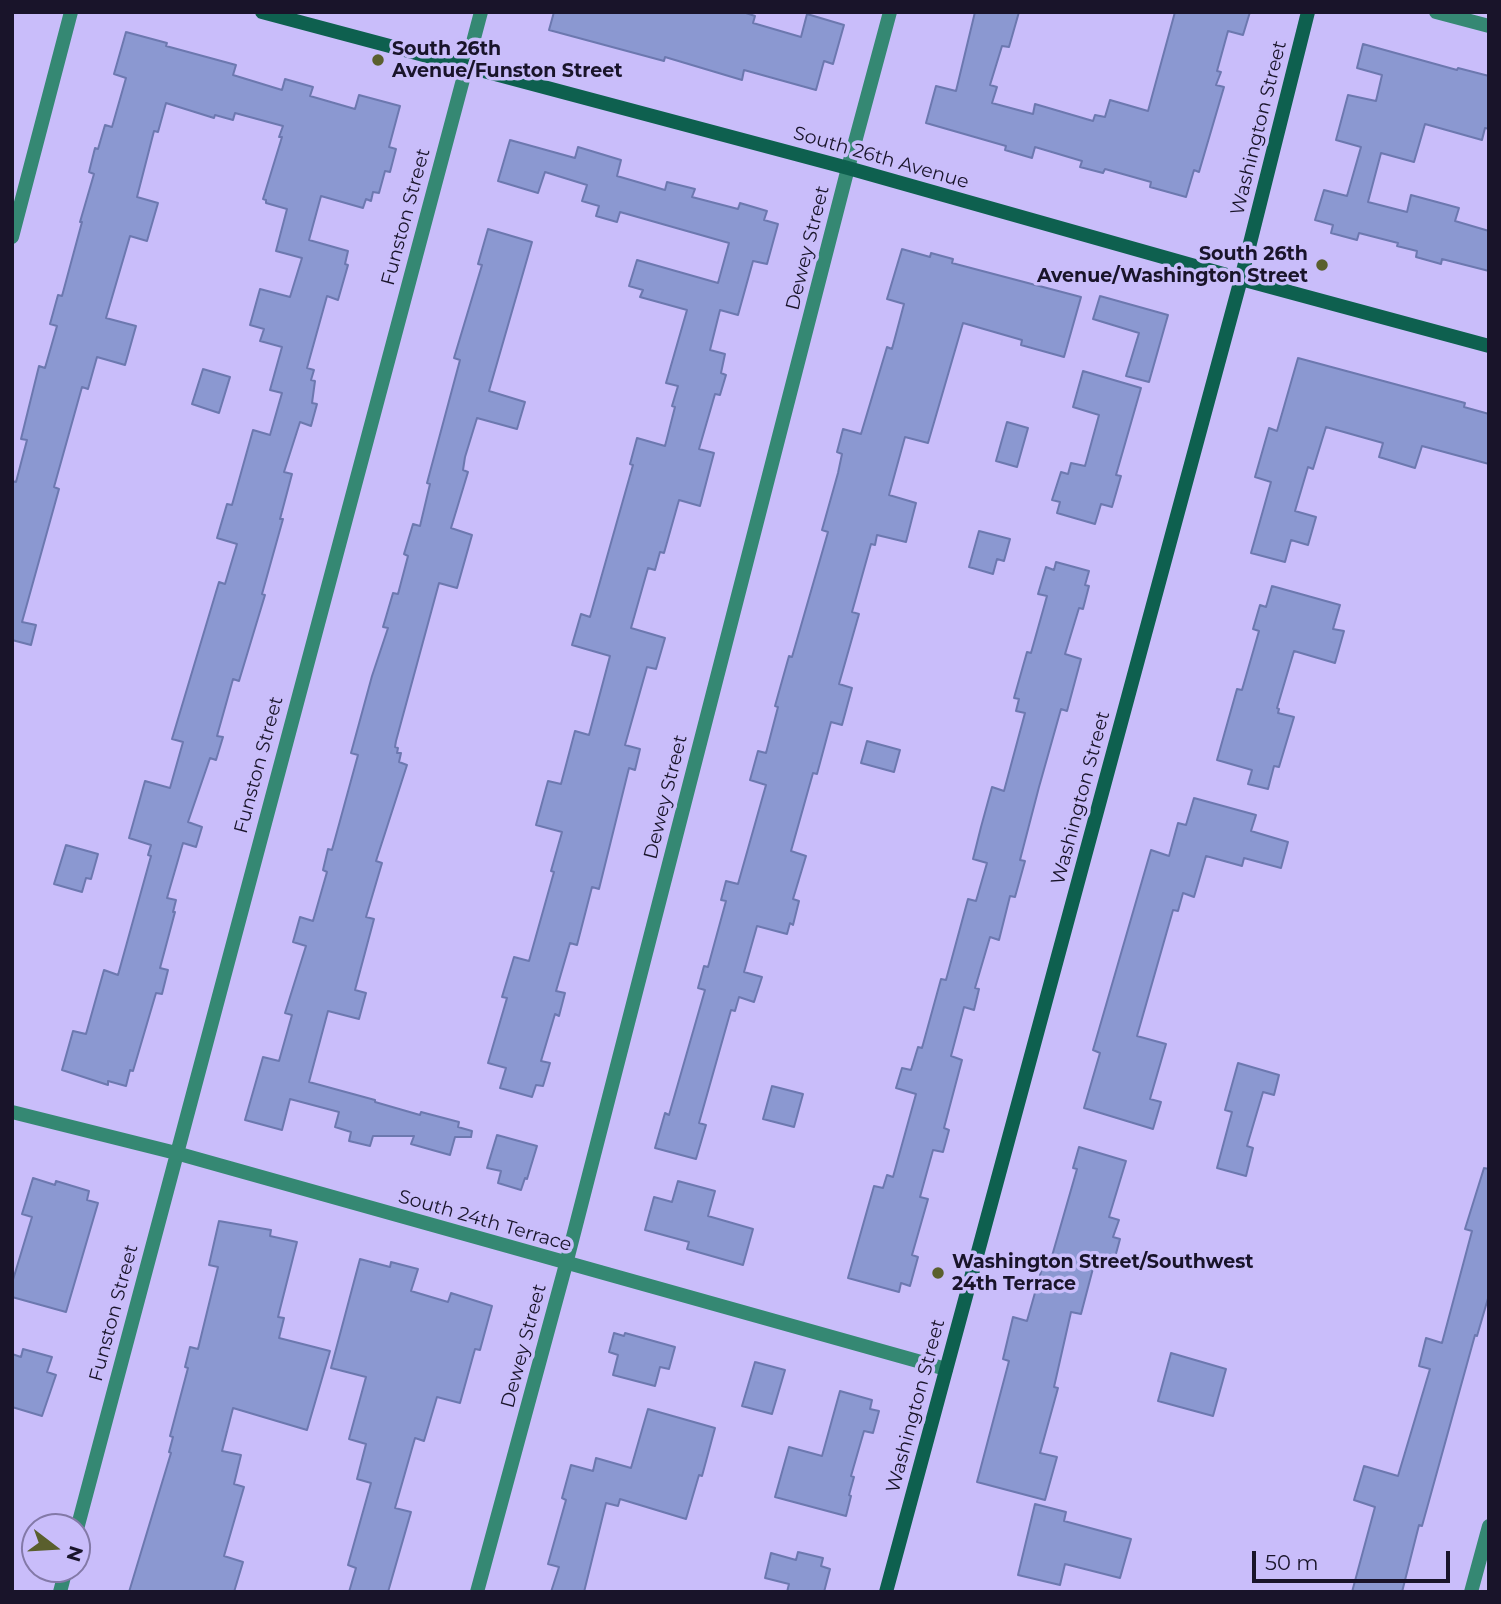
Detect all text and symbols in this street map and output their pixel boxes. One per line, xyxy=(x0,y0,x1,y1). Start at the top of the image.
place label: South 26th Avenue/Funston Street xyxy=(392,38,622,82)
street label: Washington Street xyxy=(1226,38,1292,218)
marker: South 26th Avenue/Funston Street xyxy=(370,52,386,68)
street label: South 26th Avenue xyxy=(791,122,971,194)
street label: Funston Street xyxy=(377,146,435,288)
street label: Dewey Street xyxy=(782,183,834,313)
place label: South 26th Avenue/Washington Street xyxy=(1037,243,1308,287)
marker: South 26th Avenue/Washington Street xyxy=(1314,257,1330,273)
street label: Funston Street xyxy=(230,694,288,836)
street label: Washington Street xyxy=(1047,709,1115,887)
street label: Dewey Street xyxy=(640,732,692,862)
street label: South 24th Terrace xyxy=(396,1185,574,1257)
street label: Funston Street xyxy=(85,1242,143,1384)
place label: Washington Street/Southwest 24th Terrace xyxy=(952,1251,1254,1295)
marker: Washington Street/Southwest 24th Terrace xyxy=(930,1265,946,1281)
street label: Dewey Street xyxy=(496,1281,552,1411)
street label: Washington Street xyxy=(882,1317,950,1495)
north arrow xyxy=(21,1513,91,1583)
scale bar xyxy=(1256,1538,1454,1582)
text: N xyxy=(61,1543,88,1564)
text: 50 m xyxy=(1265,1550,1319,1575)

